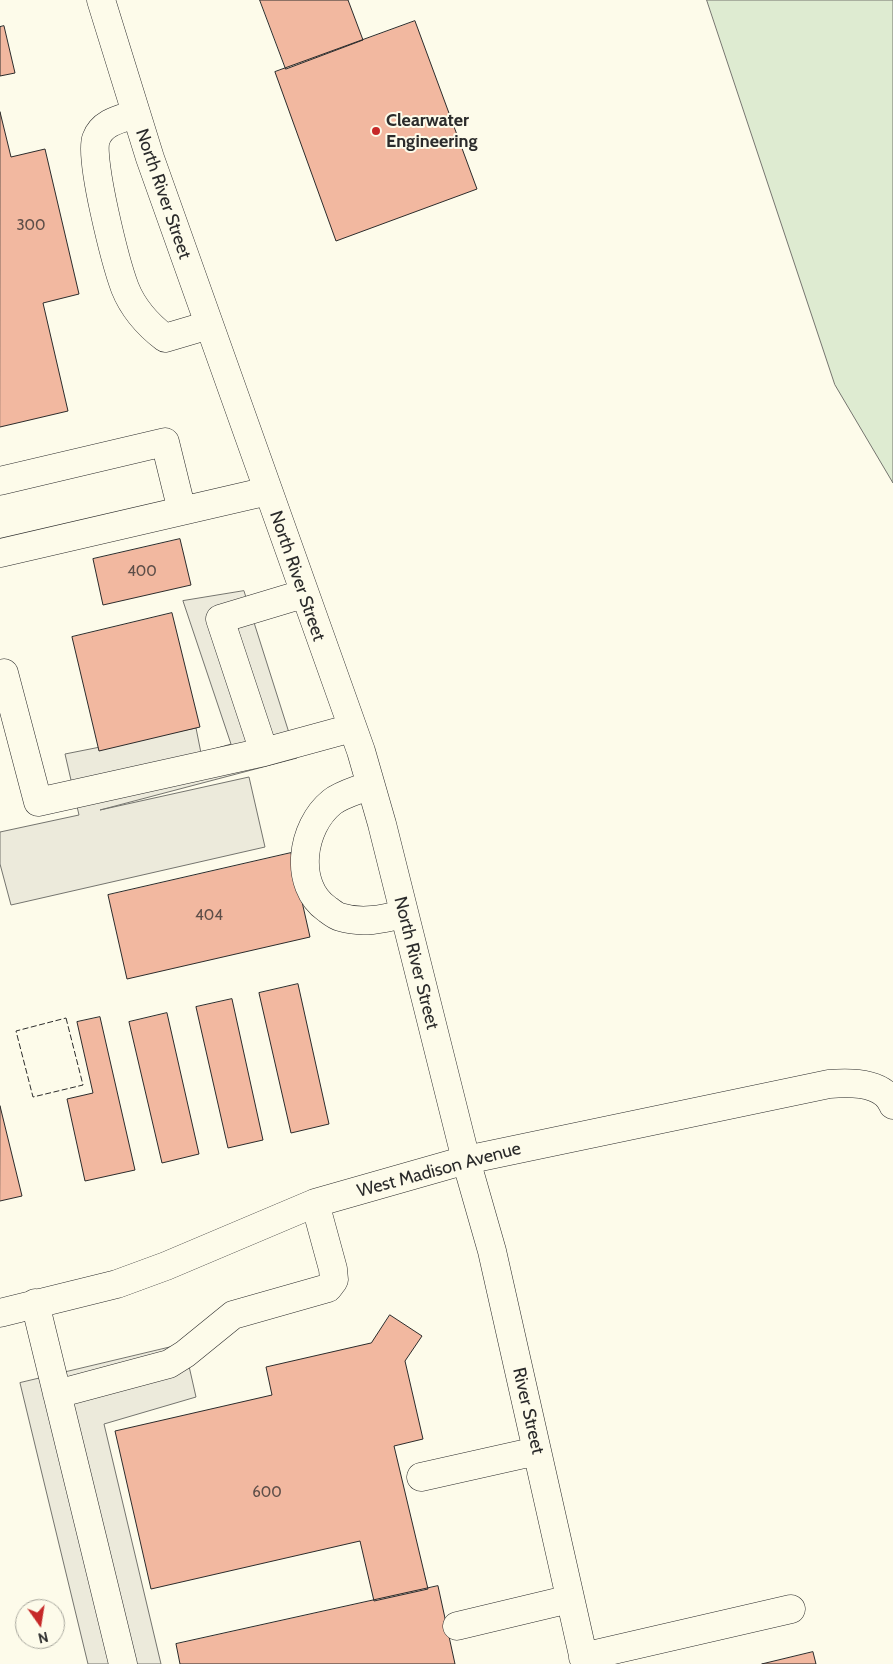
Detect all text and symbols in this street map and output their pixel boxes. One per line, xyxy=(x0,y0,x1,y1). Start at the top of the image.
place label: Clearwater Engineering xyxy=(386,110,478,152)
marker: Clearwater Engineering xyxy=(370,125,382,137)
street label: North River Street xyxy=(131,126,195,262)
house number: 300 xyxy=(16,217,46,235)
street label: North River Street xyxy=(265,508,329,644)
house number: 400 xyxy=(127,563,157,581)
street label: North River Street xyxy=(389,894,443,1032)
house number: 404 xyxy=(195,907,223,925)
street label: West Madison Avenue xyxy=(355,1138,523,1202)
street label: River Street xyxy=(508,1365,548,1457)
house number: 600 xyxy=(252,1484,282,1502)
north arrow xyxy=(15,1599,65,1649)
text: N xyxy=(36,1628,50,1648)

